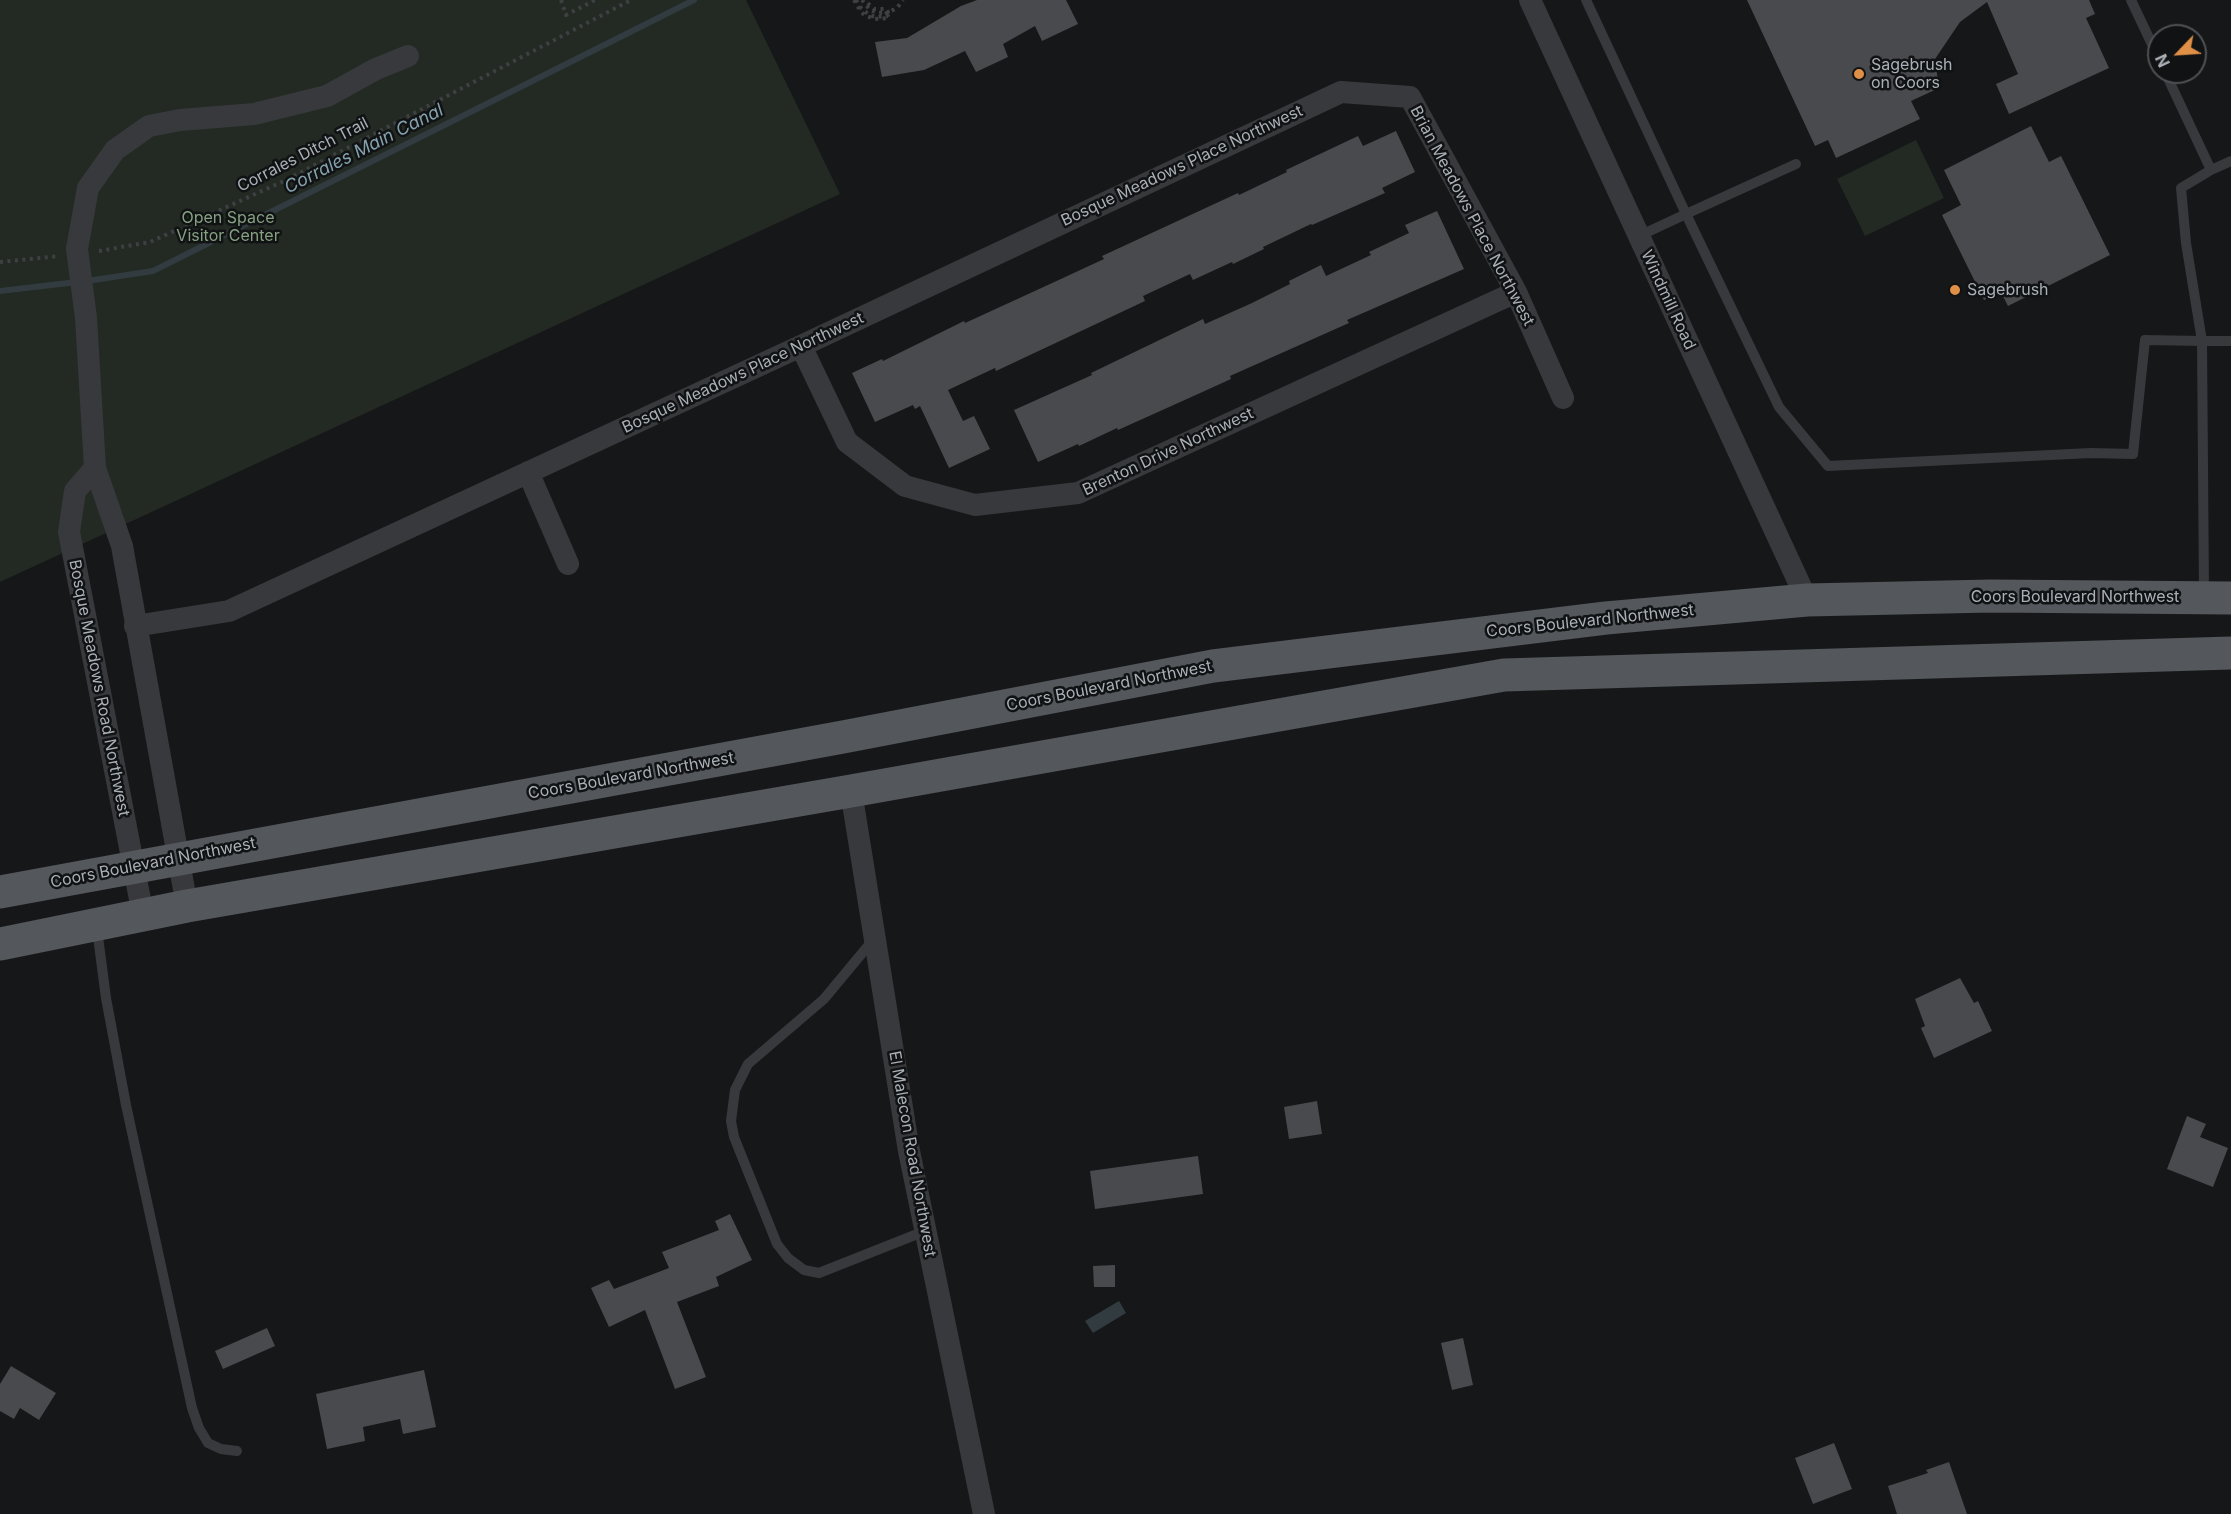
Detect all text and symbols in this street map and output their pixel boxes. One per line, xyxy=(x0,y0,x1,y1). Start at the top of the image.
north arrow xyxy=(2147,24,2207,84)
text: N xyxy=(2151,51,2174,71)
place label: Sagebrush on Coors xyxy=(1871,55,1953,93)
marker: Sagebrush on Coors xyxy=(1852,67,1866,81)
water label: Corrales Main Canal xyxy=(281,100,447,198)
street label: Bosque Meadows Place Northwest xyxy=(1058,101,1306,231)
street label: Brian Meadows Place Northwest xyxy=(1406,103,1538,329)
street label: Corrales Ditch Trail xyxy=(234,114,372,196)
park label: Open Space Visitor Center xyxy=(176,208,280,246)
street label: Windmill Road xyxy=(1637,247,1699,353)
place label: Sagebrush xyxy=(1967,280,2049,300)
marker: Sagebrush xyxy=(1948,283,1962,297)
street label: Bosque Meadows Place Northwest xyxy=(619,308,867,438)
street label: Brenton Drive Northwest xyxy=(1080,404,1256,500)
street label: Bosque Meadows Road Northwest xyxy=(65,558,133,818)
street label: Coors Boulevard Northwest xyxy=(1971,587,2179,607)
street label: Coors Boulevard Northwest xyxy=(1485,601,1695,641)
street label: Coors Boulevard Northwest xyxy=(1005,657,1213,715)
street label: Coors Boulevard Northwest xyxy=(527,748,735,804)
street label: Coors Boulevard Northwest xyxy=(49,834,257,892)
street label: El Malecon Road Northwest xyxy=(884,1049,940,1259)

